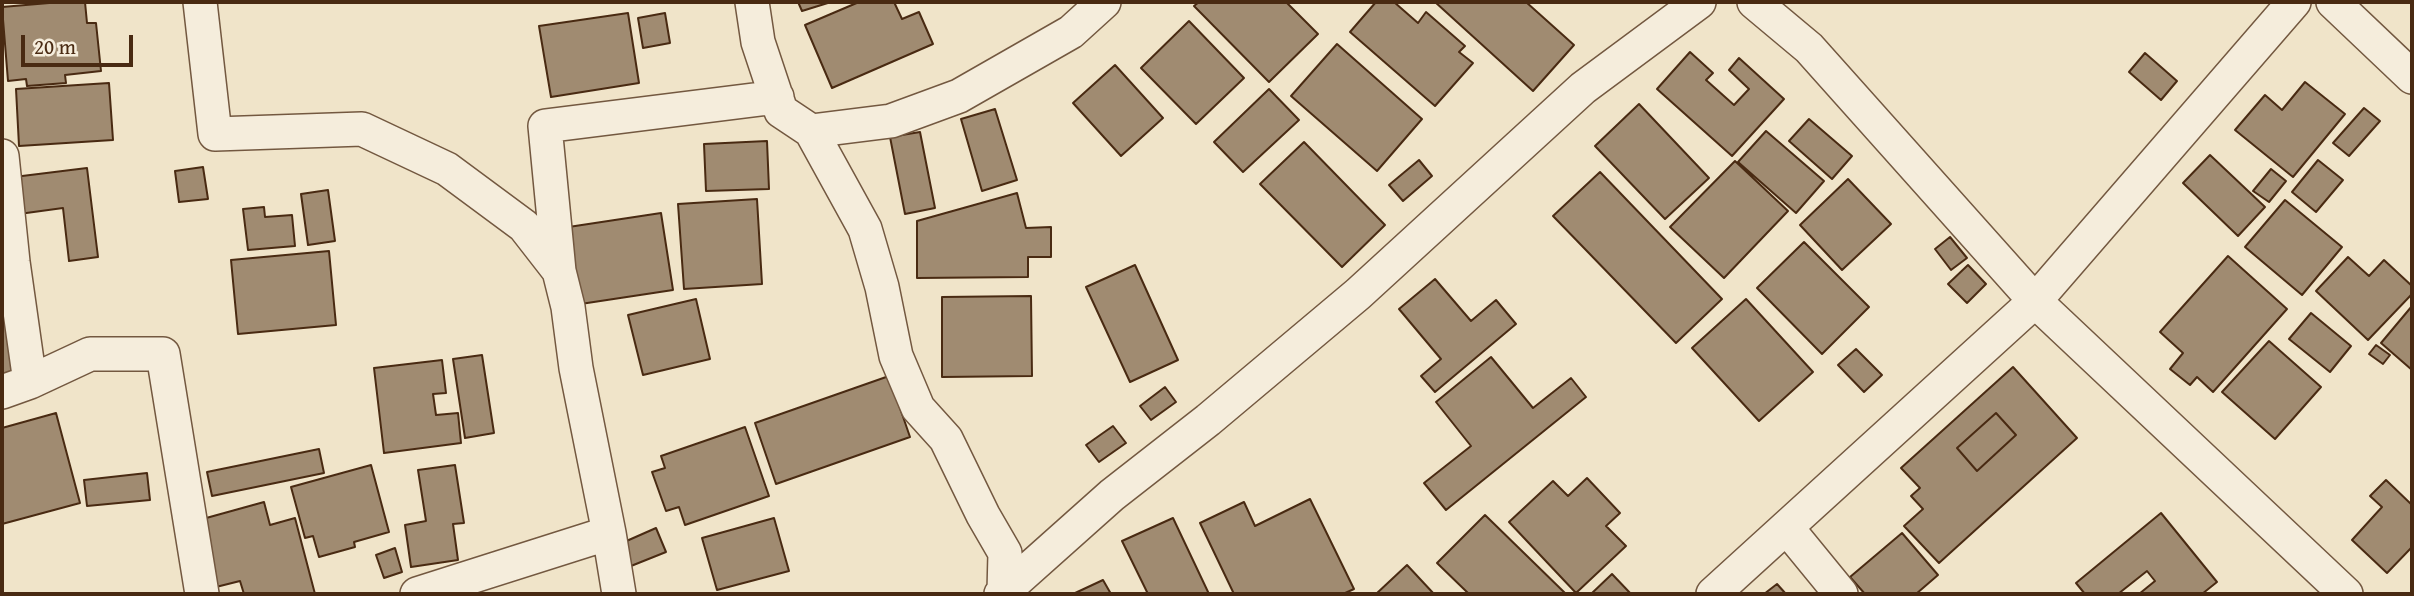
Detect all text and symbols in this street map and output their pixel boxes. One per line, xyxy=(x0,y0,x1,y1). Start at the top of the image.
scale bar xyxy=(24,21,136,65)
text: 20 m xyxy=(34,31,76,62)

